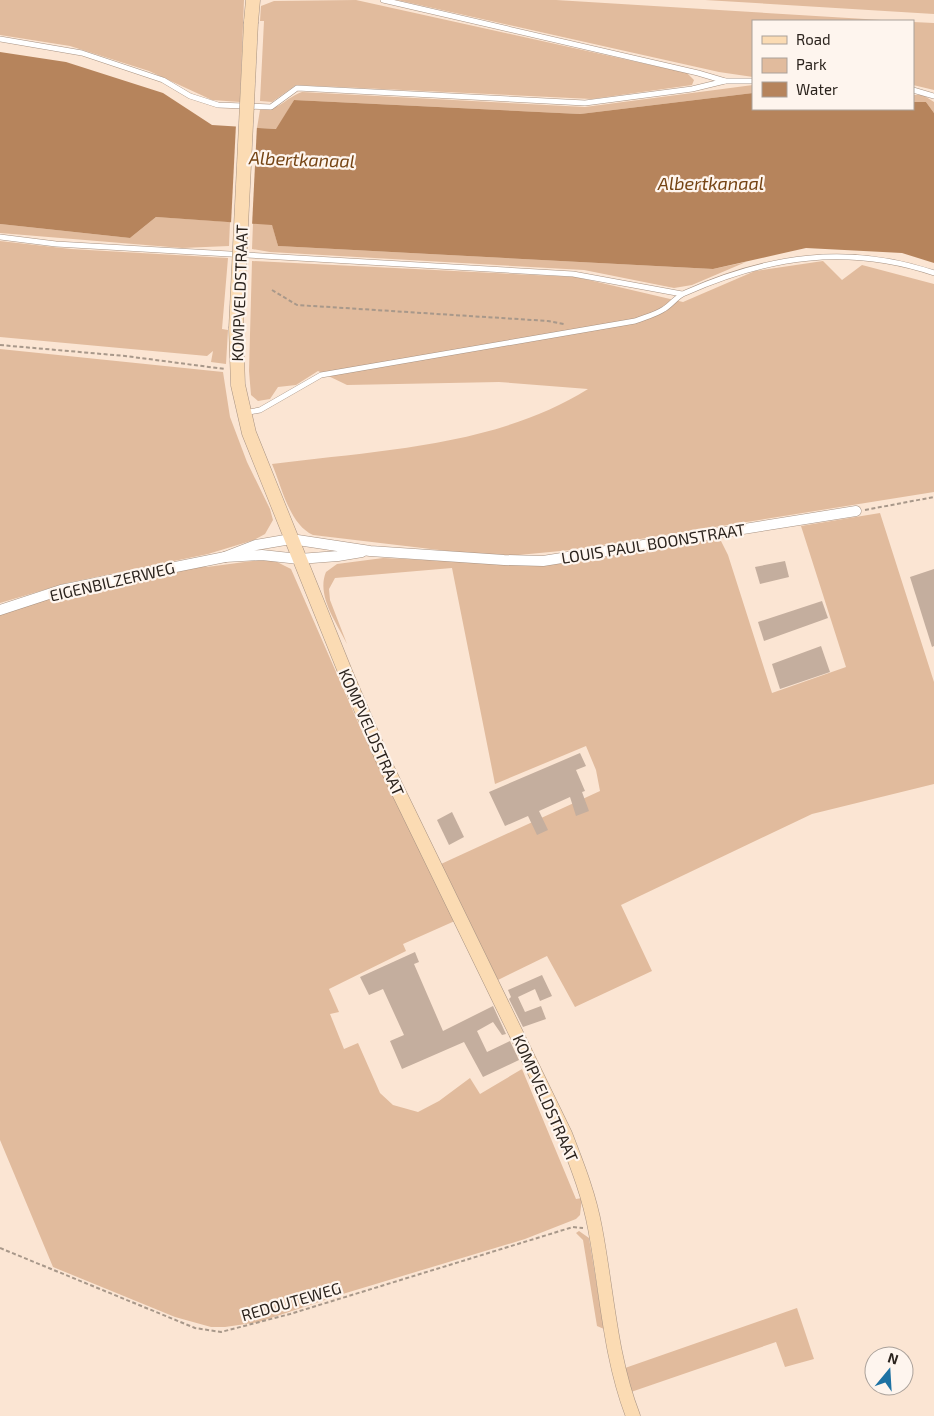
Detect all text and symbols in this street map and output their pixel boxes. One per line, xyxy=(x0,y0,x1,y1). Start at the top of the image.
legend xyxy=(752,20,914,110)
text: Road xyxy=(796,30,831,48)
text: Park xyxy=(796,55,827,73)
text: Water xyxy=(796,80,838,98)
water label: Albertkanaal xyxy=(248,146,355,172)
water label: Albertkanaal xyxy=(657,172,764,194)
street label: KOMPVELDSTRAAT xyxy=(227,224,251,362)
street label: LOUIS PAUL BOONSTRAAT xyxy=(560,519,746,567)
street label: EIGENBILZERWEG xyxy=(48,557,176,605)
street label: KOMPVELDSTRAAT xyxy=(335,665,409,799)
street label: KOMPVELDSTRAAT xyxy=(509,1031,583,1165)
street label: REDOUTEWEG xyxy=(239,1278,343,1324)
north arrow xyxy=(864,1346,914,1396)
text: N xyxy=(886,1349,901,1368)

